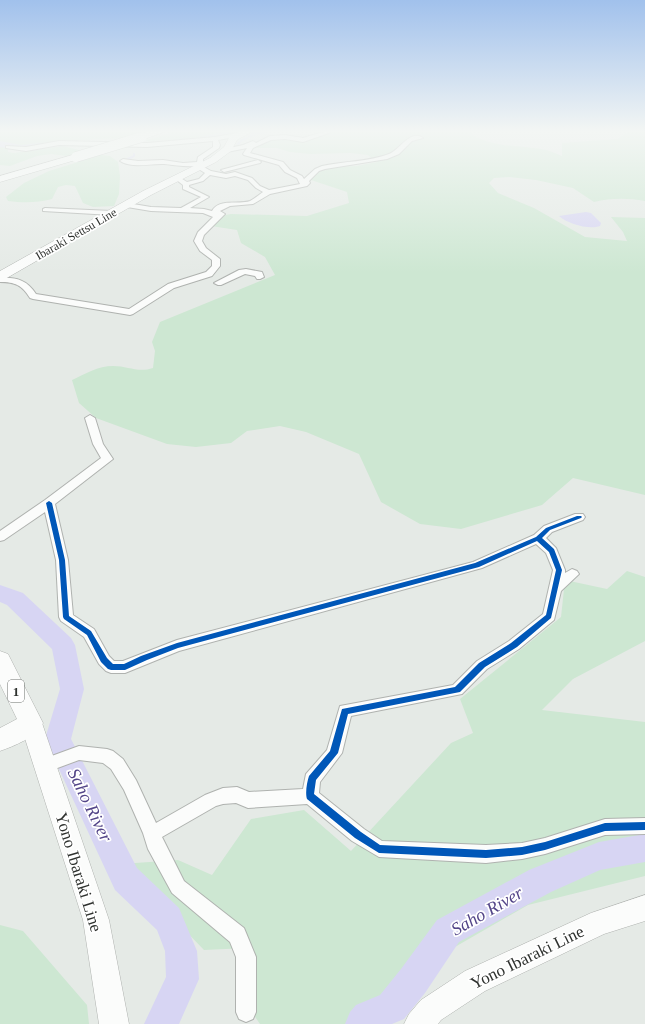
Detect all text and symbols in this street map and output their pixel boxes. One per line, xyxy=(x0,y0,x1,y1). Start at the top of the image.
street label: Ibaraki Settsu Line xyxy=(33,205,119,263)
road number: 1 xyxy=(8,680,24,702)
water label: Saho River xyxy=(64,765,117,846)
street label: Yono Ibaraki Line xyxy=(51,810,106,934)
water label: Saho River xyxy=(448,882,527,940)
street label: Yono Ibaraki Line xyxy=(467,922,587,993)

